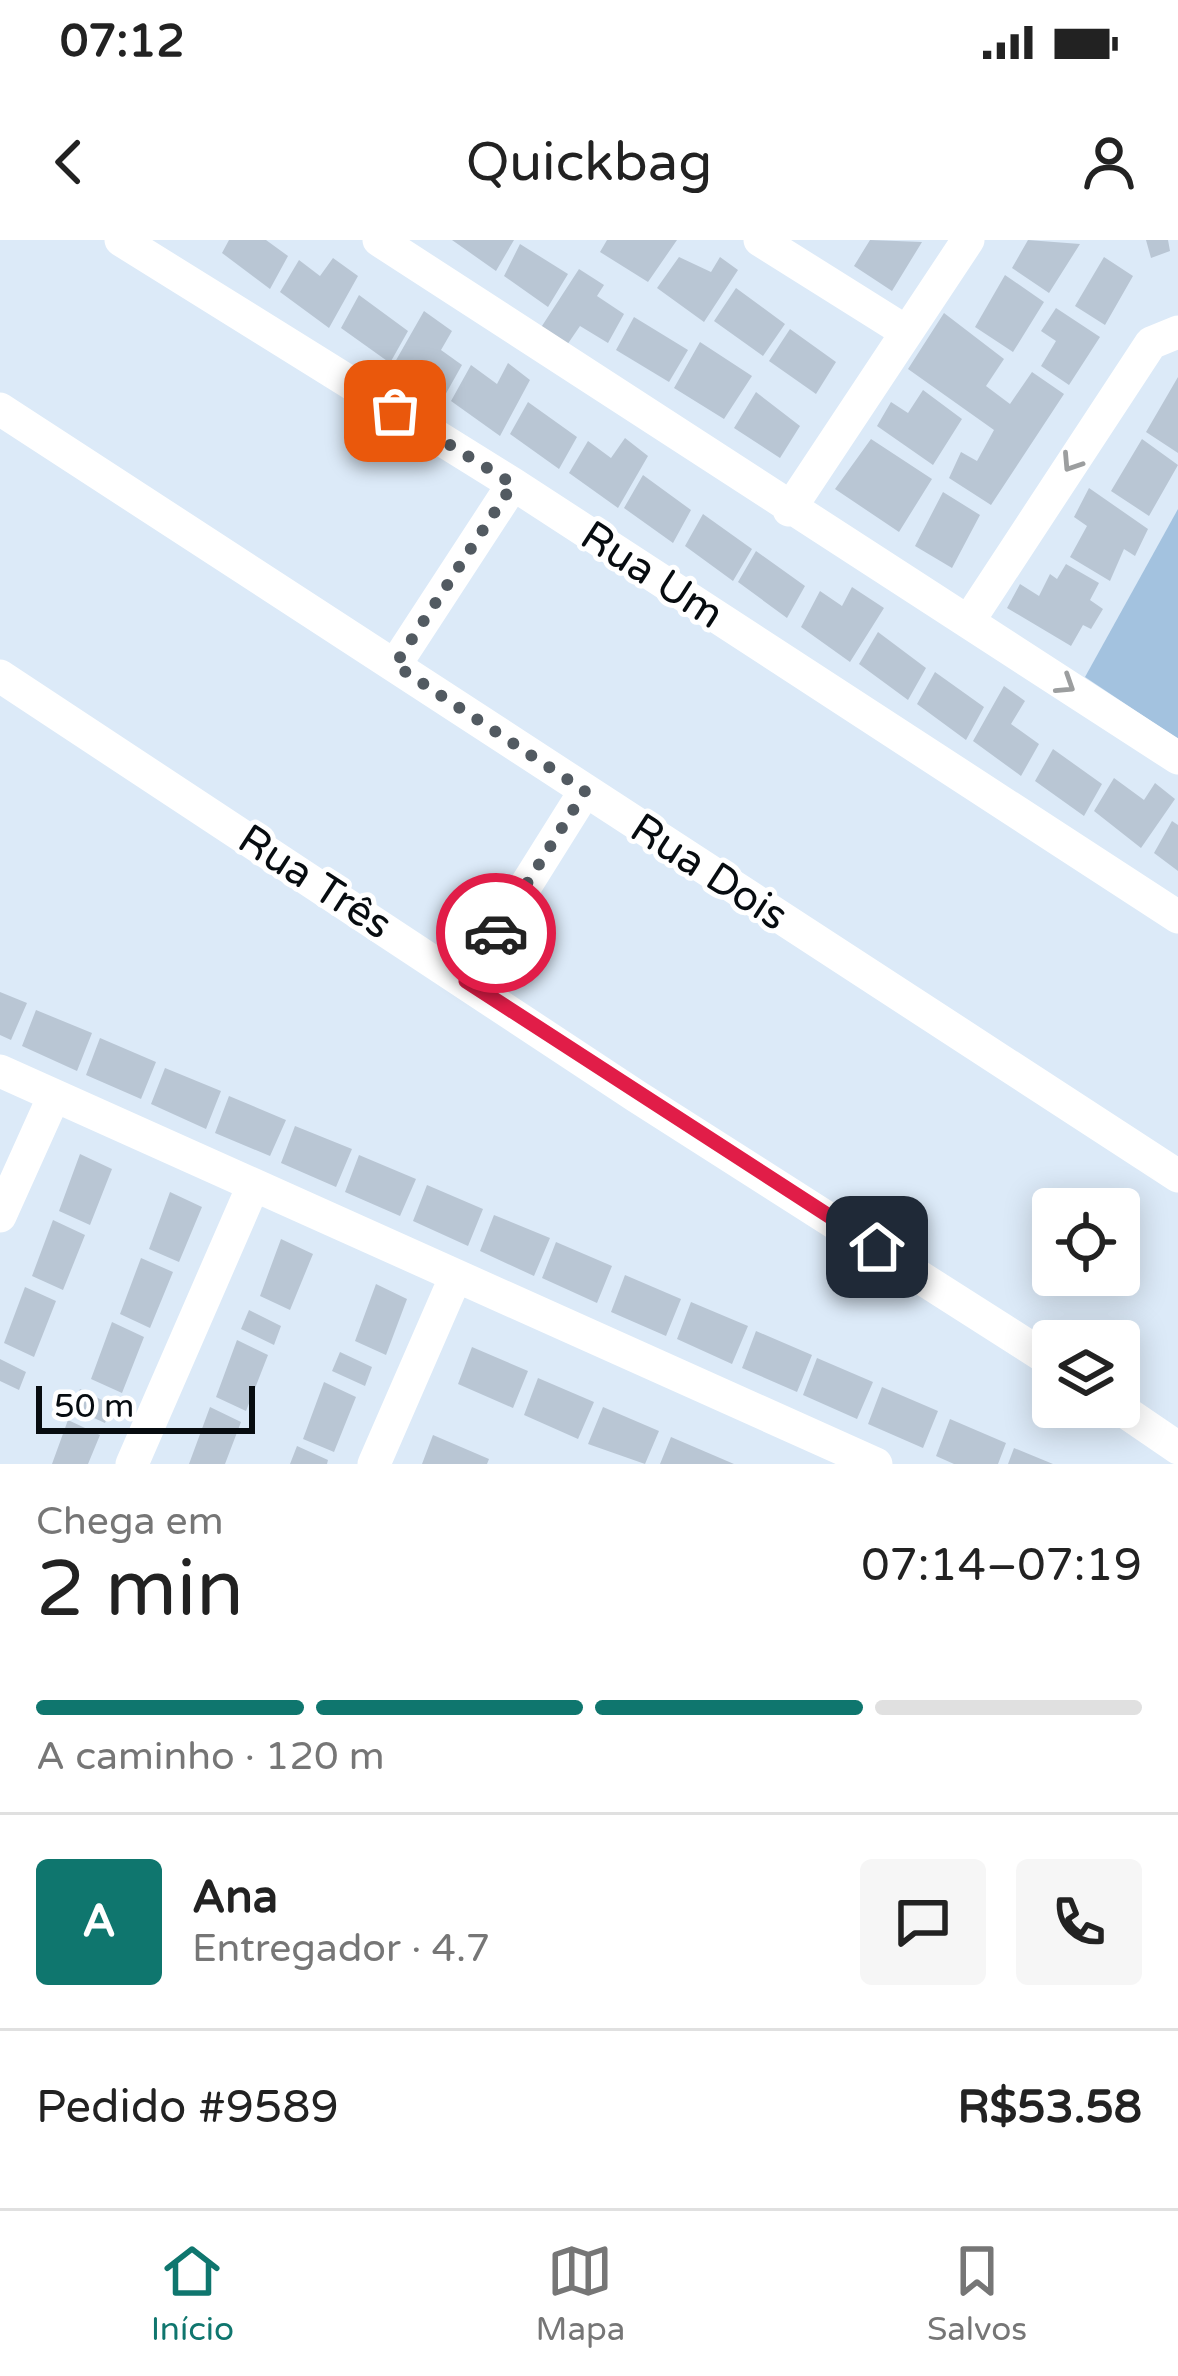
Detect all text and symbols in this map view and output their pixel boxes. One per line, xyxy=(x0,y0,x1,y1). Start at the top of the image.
text: 07:12 xyxy=(60,15,185,69)
icon: back xyxy=(36,129,102,195)
icon: person xyxy=(1076,129,1142,195)
text: Quickbag xyxy=(466,130,712,195)
pin xyxy=(344,360,446,462)
icon: bag xyxy=(362,378,428,444)
one-way arrow xyxy=(1064,450,1086,472)
street label: Rua Um xyxy=(571,510,733,640)
one-way arrow xyxy=(1052,671,1074,693)
street label: Rua Dois xyxy=(621,802,797,942)
street label: Rua Três xyxy=(229,814,401,950)
courier xyxy=(436,873,556,993)
icon: car xyxy=(463,900,529,966)
map controls xyxy=(1032,1188,1140,1428)
button: locate xyxy=(1032,1188,1140,1296)
pin xyxy=(826,1196,928,1298)
icon: home xyxy=(844,1214,910,1280)
button: layers xyxy=(1032,1320,1140,1428)
scale bar xyxy=(36,1380,255,1433)
text: 50 m xyxy=(54,1387,134,1426)
text: Chega em xyxy=(36,1498,223,1545)
text: 07:14–07:19 xyxy=(861,1539,1142,1593)
text: 2 min xyxy=(36,1543,244,1637)
text: A caminho · 120 m xyxy=(36,1733,385,1780)
button: chat xyxy=(860,1859,986,1985)
button: phone xyxy=(1016,1859,1142,1985)
text: Ana xyxy=(192,1871,278,1925)
text: A xyxy=(82,1895,116,1949)
text: Entregador · 4.7 xyxy=(192,1925,490,1972)
text: Pedido #9589 xyxy=(36,2081,339,2135)
text: R$53.58 xyxy=(957,2081,1142,2135)
tab: Início xyxy=(151,2238,234,2349)
tab: Mapa xyxy=(536,2238,625,2349)
tab: Salvos xyxy=(927,2238,1027,2349)

